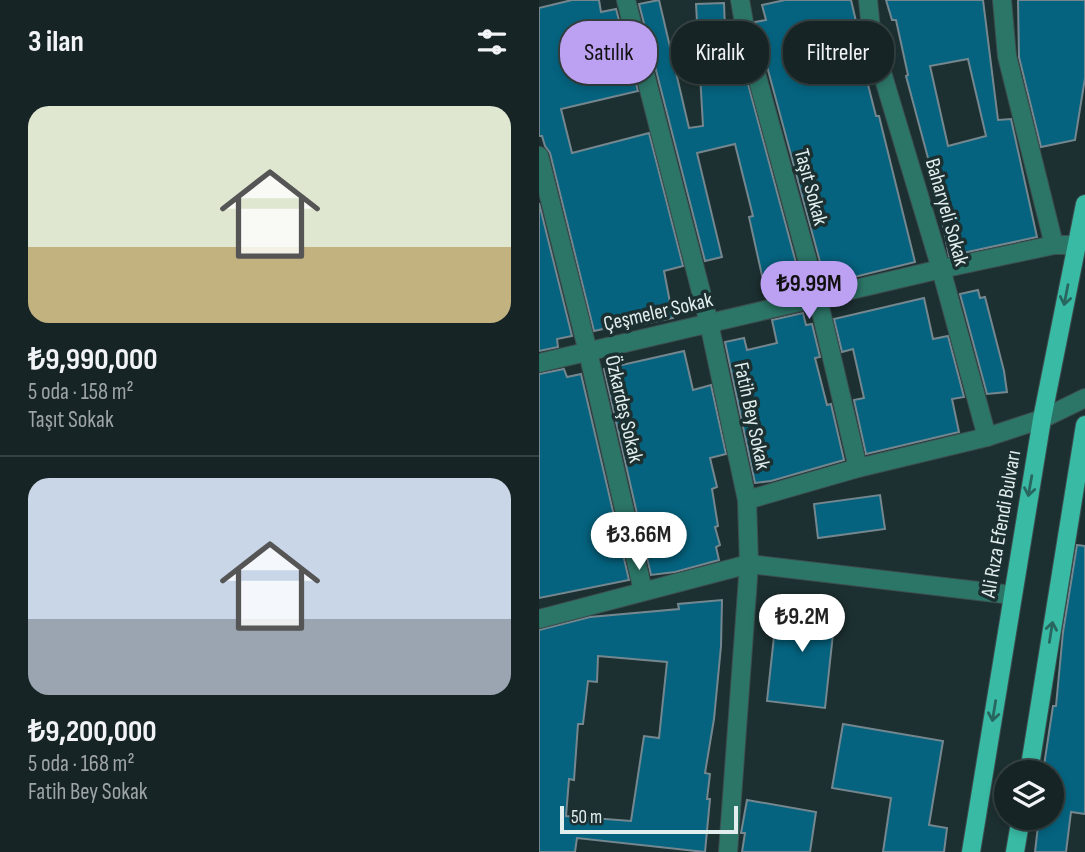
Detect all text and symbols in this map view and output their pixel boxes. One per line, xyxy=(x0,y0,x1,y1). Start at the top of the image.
chip: Satılık xyxy=(560,21,657,84)
chip: Kiralık xyxy=(671,21,769,84)
chip: Filtreler xyxy=(783,21,894,84)
icon: filters xyxy=(473,23,511,61)
text: 3 ilan xyxy=(28,24,84,60)
street label: Taşıt Sokak xyxy=(789,146,833,228)
icon: home xyxy=(207,151,333,277)
street label: Baharyeli Sokak xyxy=(920,155,974,269)
pin: ₺9.99M xyxy=(752,262,866,321)
text: ₺9.99M xyxy=(777,270,841,298)
one-way arrow xyxy=(1058,283,1072,306)
street label: Çeşmeler Sokak xyxy=(601,287,715,337)
text: ₺9,990,000 xyxy=(28,342,158,378)
street label: Özkardeş Sokak xyxy=(599,353,649,465)
street label: Fatih Bey Sokak xyxy=(728,360,776,472)
text: 5 oda · 158 m² xyxy=(28,378,134,406)
text: Taşıt Sokak xyxy=(28,406,114,434)
street label: Ali Rıza Efendi Bulvarı xyxy=(976,448,1026,601)
one-way arrow xyxy=(1023,474,1036,497)
pin: ₺3.66M xyxy=(582,512,696,572)
text: ₺3.66M xyxy=(607,521,671,549)
icon: home xyxy=(207,523,333,649)
pin: ₺9.2M xyxy=(753,594,851,654)
text: ₺9.2M xyxy=(775,603,829,631)
one-way arrow xyxy=(1045,621,1058,644)
one-way arrow xyxy=(987,699,1000,721)
text: ₺9,200,000 xyxy=(28,714,157,750)
text: 5 oda · 168 m² xyxy=(28,750,135,778)
map controls xyxy=(994,760,1064,830)
button: layers xyxy=(994,760,1064,830)
text: Fatih Bey Sokak xyxy=(28,778,148,806)
scale bar xyxy=(560,803,739,835)
text: 50 m xyxy=(571,806,602,829)

